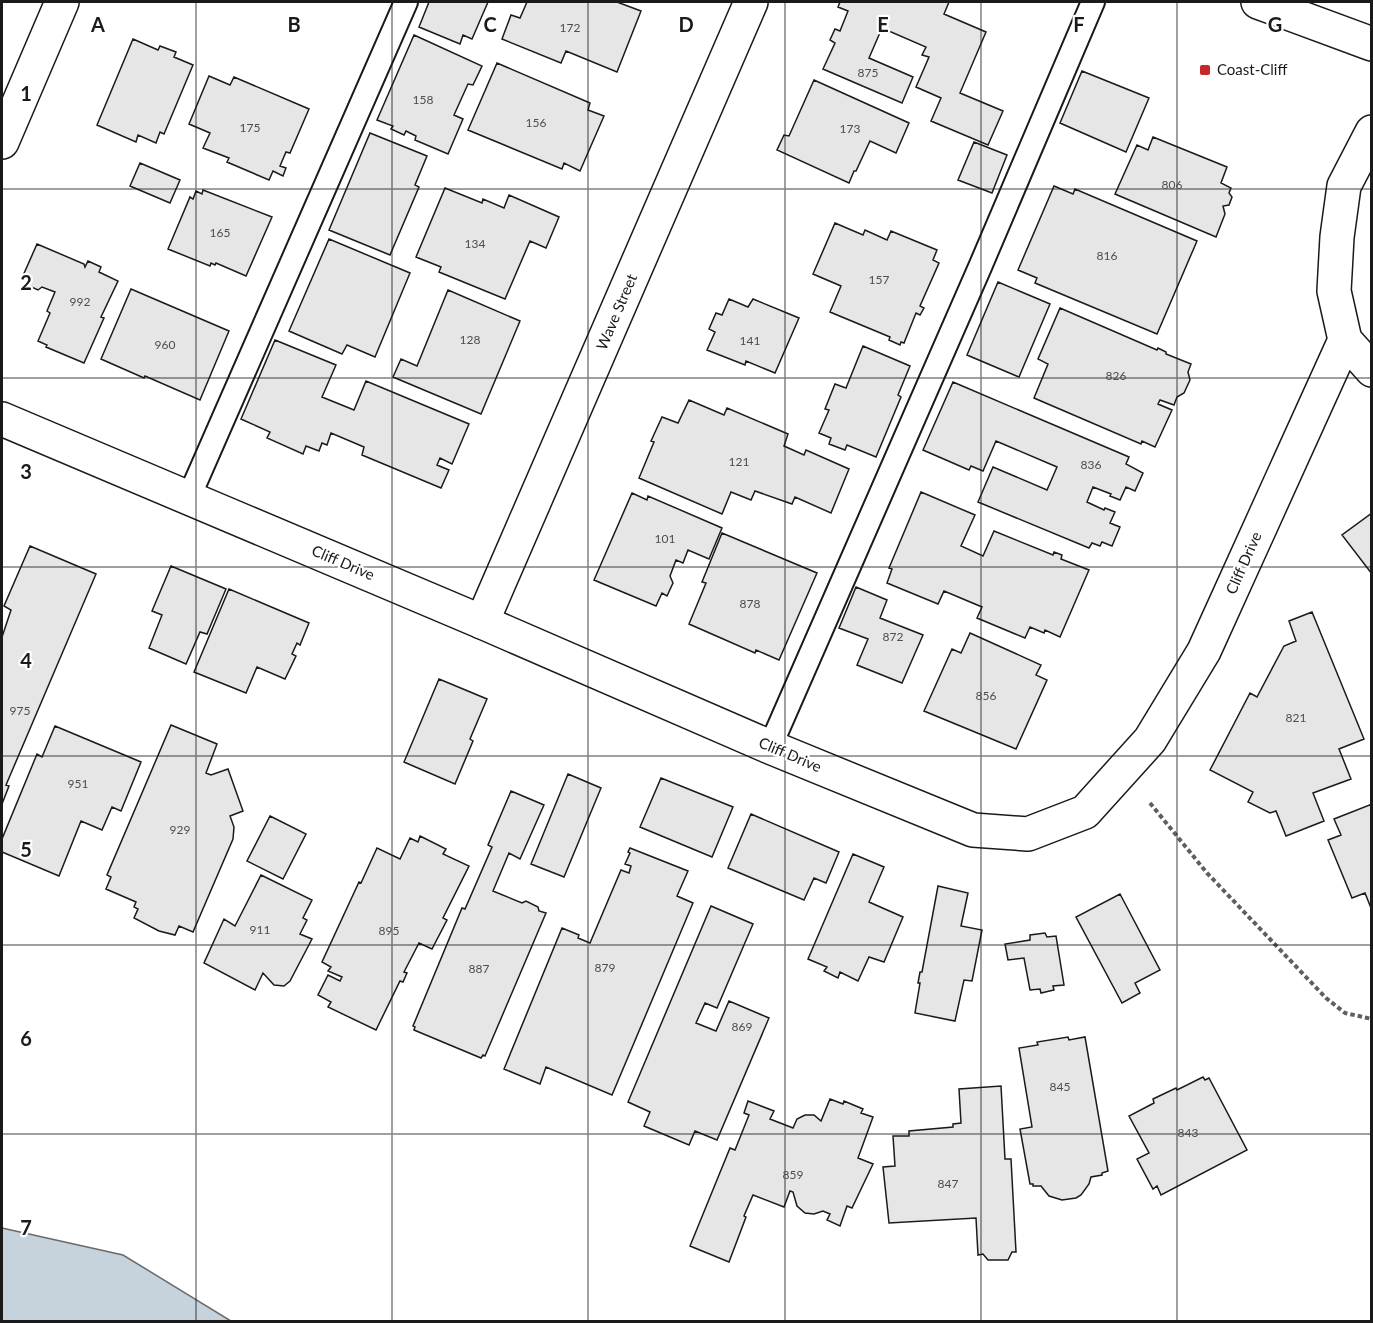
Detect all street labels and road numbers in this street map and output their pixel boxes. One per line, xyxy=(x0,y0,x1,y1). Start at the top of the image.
street label: Wave Street xyxy=(592,270,640,352)
street label: Cliff Drive xyxy=(1221,529,1265,597)
street label: Cliff Drive xyxy=(309,541,378,583)
street label: Cliff Drive xyxy=(756,733,825,775)

